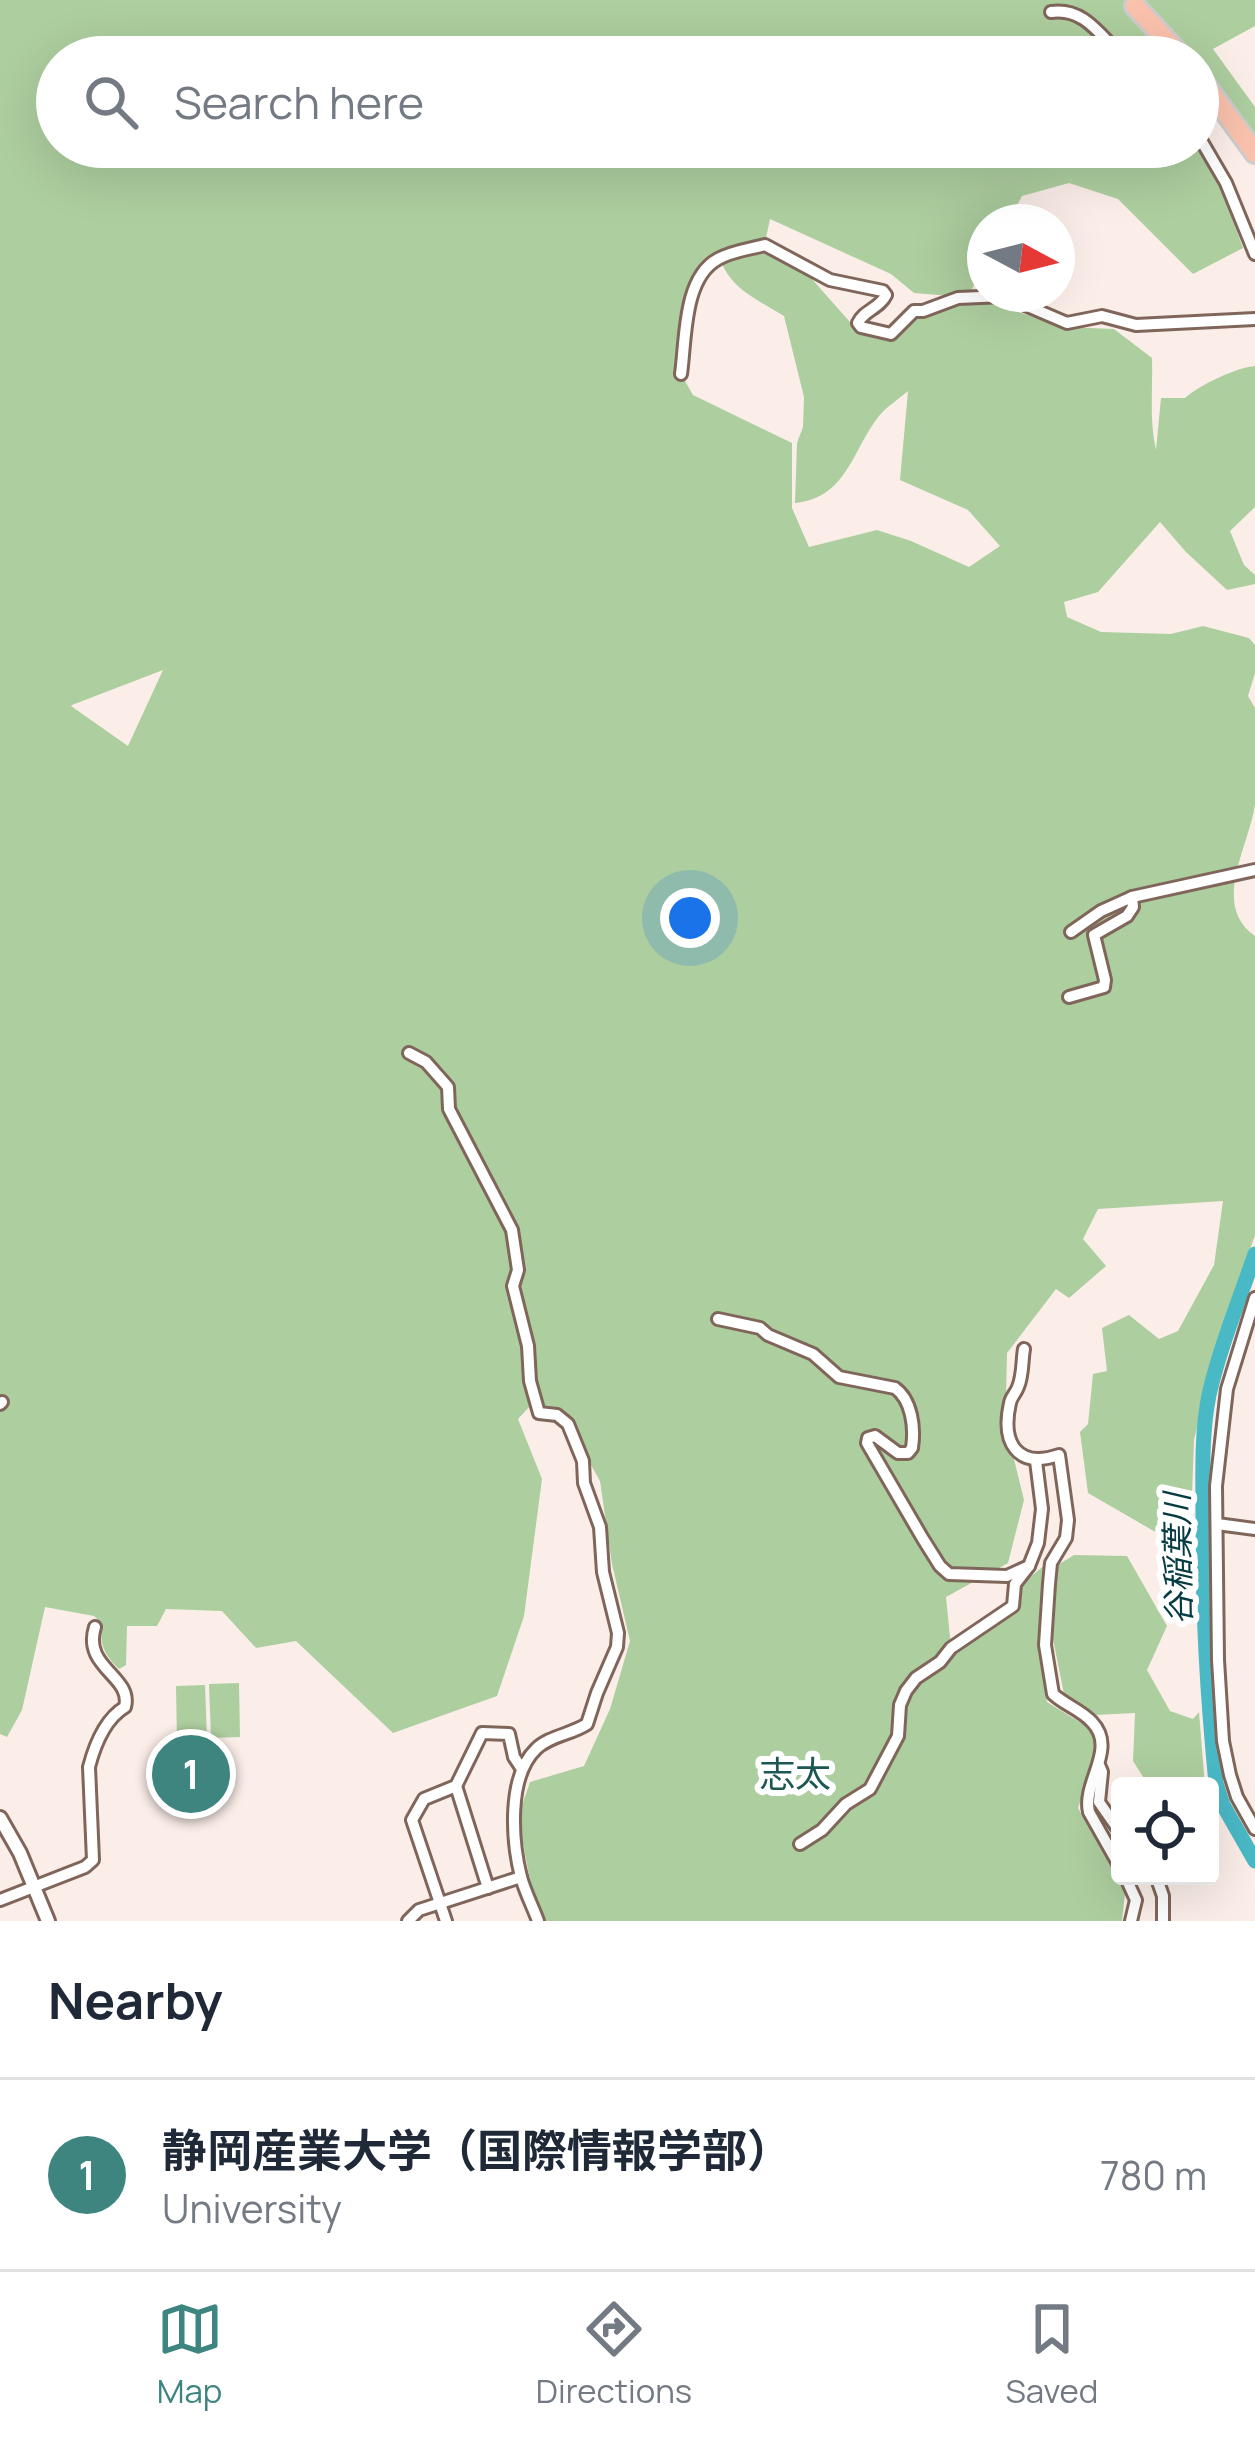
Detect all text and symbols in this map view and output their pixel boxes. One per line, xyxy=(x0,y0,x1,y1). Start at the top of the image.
search box xyxy=(36,36,1219,168)
icon: search xyxy=(78,69,144,135)
text: Search here xyxy=(174,71,424,133)
north arrow xyxy=(967,204,1075,312)
your location xyxy=(660,888,720,948)
water label: 谷稲葉川 xyxy=(1153,1490,1201,1625)
pin: 1 xyxy=(152,1729,230,1819)
district label: 志太 xyxy=(759,1749,831,1798)
map controls xyxy=(1111,1777,1219,1885)
button: locate xyxy=(1111,1777,1219,1885)
text: Nearby xyxy=(48,1965,223,2034)
text: 静岡産業大学（国際情報学部） xyxy=(162,2119,792,2181)
text: 1 xyxy=(78,2148,96,2202)
text: 780 m xyxy=(1100,2148,1207,2202)
text: University xyxy=(162,2181,342,2235)
tab: Map xyxy=(157,2296,223,2413)
tab: Directions xyxy=(536,2296,692,2413)
tab: Saved xyxy=(1005,2296,1098,2413)

